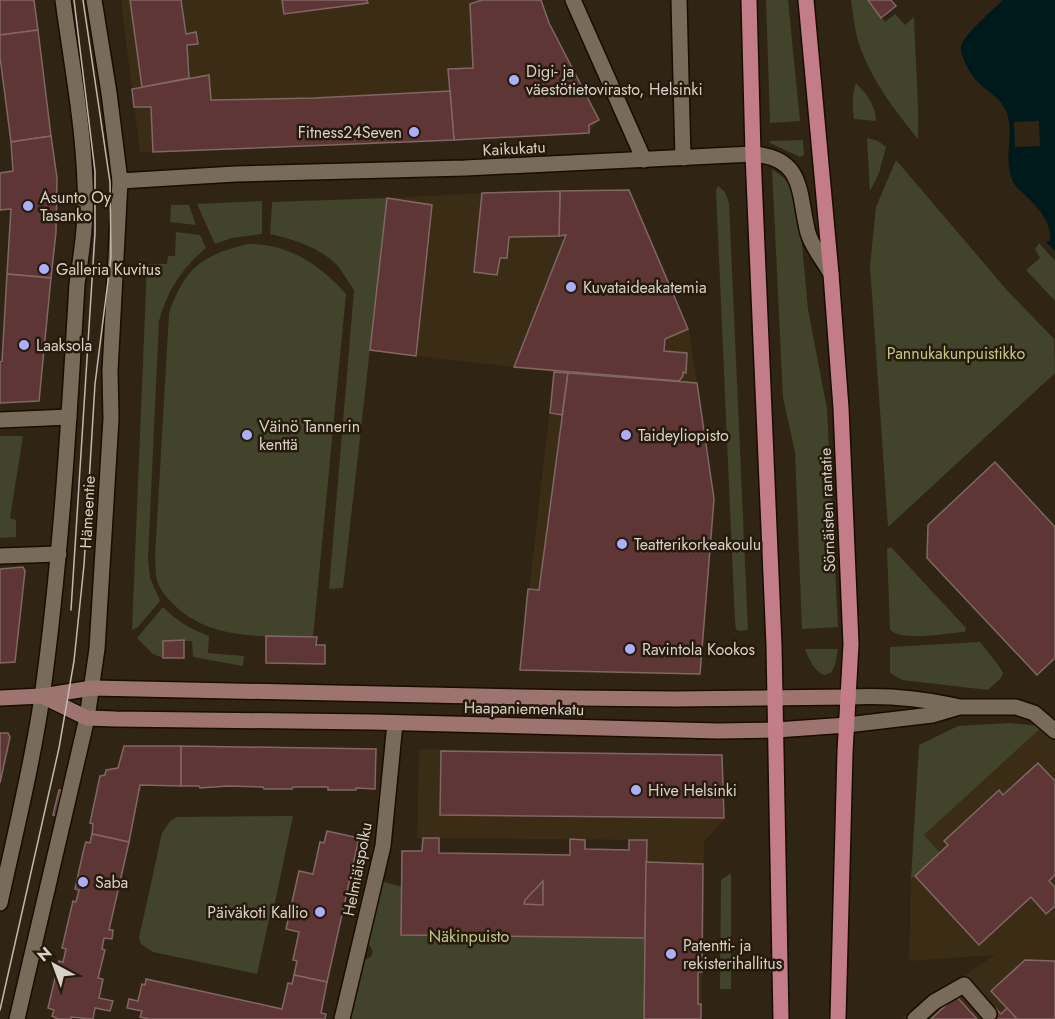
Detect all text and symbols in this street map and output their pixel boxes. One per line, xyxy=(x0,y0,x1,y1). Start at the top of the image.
place label: Digi- ja väestötietovirasto, Helsinki xyxy=(526,60,703,101)
marker: Digi- ja väestötietovirasto, Helsinki xyxy=(507,73,521,87)
place label: Fitness24Seven xyxy=(298,121,402,144)
marker: Fitness24Seven xyxy=(407,125,421,139)
street label: Kaikukatu xyxy=(482,135,546,162)
place label: Asunto Oy Tasanko xyxy=(40,186,112,227)
marker: Asunto Oy Tasanko xyxy=(21,199,35,213)
place label: Galleria Kuvitus xyxy=(56,258,161,281)
marker: Galleria Kuvitus xyxy=(37,262,51,276)
place label: Kuvataideakatemia xyxy=(583,276,707,299)
marker: Kuvataideakatemia xyxy=(564,280,578,294)
place label: Laaksola xyxy=(36,334,92,357)
marker: Laaksola xyxy=(17,338,31,352)
park label: Pannukakunpuistikko xyxy=(887,342,1025,365)
place label: Väinö Tannerin kenttä xyxy=(259,415,360,456)
place label: Taideyliopisto xyxy=(638,424,729,447)
marker: Väinö Tannerin kenttä xyxy=(240,428,254,442)
marker: Taideyliopisto xyxy=(619,428,633,442)
street label: Sörnäisten rantatie xyxy=(814,447,841,573)
street label: Hämeentie xyxy=(74,475,101,549)
place label: Teatterikorkeakoulu xyxy=(634,533,761,556)
marker: Teatterikorkeakoulu xyxy=(615,537,629,551)
place label: Ravintola Kookos xyxy=(642,638,755,661)
marker: Ravintola Kookos xyxy=(623,642,637,656)
street label: Haapaniemenkatu xyxy=(464,696,584,721)
place label: Hive Helsinki xyxy=(648,779,737,802)
marker: Hive Helsinki xyxy=(629,783,643,797)
street label: Helmiäispolku xyxy=(337,820,378,918)
place label: Saba xyxy=(95,871,128,894)
marker: Saba xyxy=(76,875,90,889)
place label: Päiväkoti Kallio xyxy=(207,901,308,924)
marker: Päiväkoti Kallio xyxy=(313,905,327,919)
park label: Näkinpuisto xyxy=(429,925,509,948)
place label: Patentti- ja rekisterihallitus xyxy=(683,934,782,975)
north arrow xyxy=(24,935,84,995)
text: N xyxy=(32,941,57,967)
marker: Patentti- ja rekisterihallitus xyxy=(664,947,678,961)

